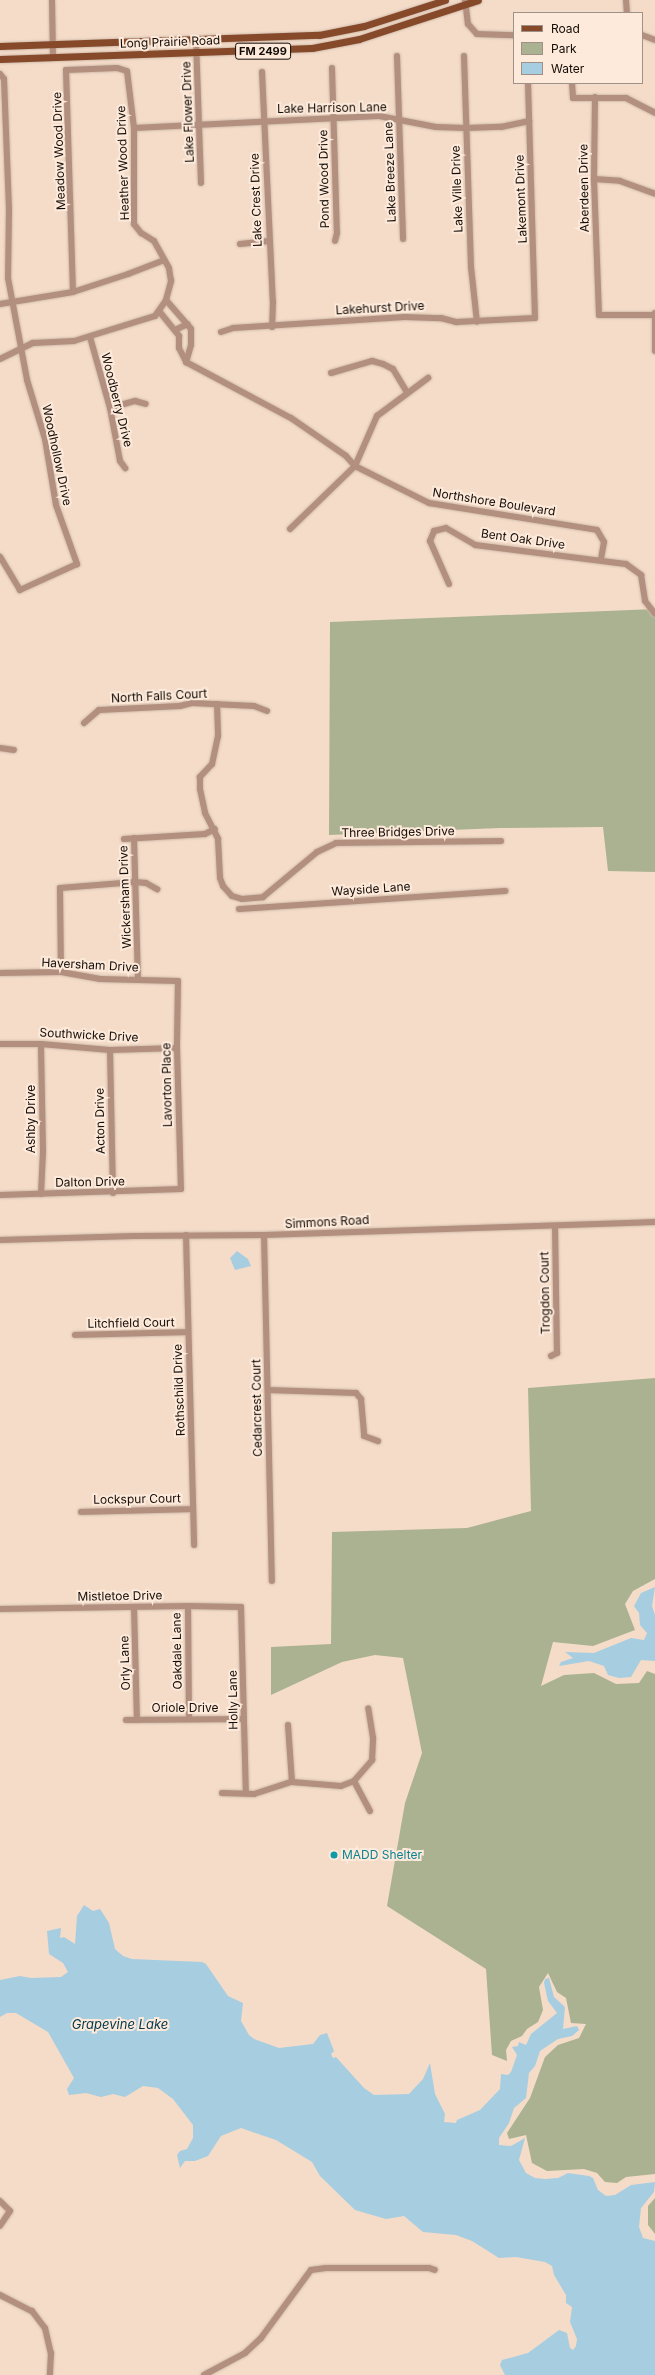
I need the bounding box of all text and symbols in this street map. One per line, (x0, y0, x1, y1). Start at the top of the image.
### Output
legend (513, 12, 643, 84)
text: Road (551, 21, 580, 36)
street label: Long Prairie Road (120, 33, 220, 51)
text: Park (551, 41, 577, 56)
road number: FM 2499 (235, 42, 291, 60)
street label: Lake Flower Drive (179, 61, 197, 163)
text: Water (551, 61, 584, 76)
street label: Meadow Wood Drive (50, 92, 68, 210)
street label: Lake Harrison Lane (277, 100, 387, 116)
street label: Heather Wood Drive (114, 105, 132, 221)
street label: Lake Breeze Lane (381, 121, 399, 223)
street label: Pond Wood Drive (316, 130, 332, 228)
street label: Aberdeen Drive (576, 144, 592, 232)
street label: Lake Ville Drive (448, 145, 466, 233)
street label: Lake Crest Drive (247, 153, 265, 247)
street label: Lakemont Drive (512, 154, 530, 244)
street label: Lakehurst Drive (335, 298, 425, 318)
street label: Woodberry Drive (98, 351, 136, 449)
street label: Woodhollow Drive (39, 403, 75, 507)
street label: Northshore Boulevard (432, 485, 556, 519)
street label: Bent Oak Drive (480, 526, 566, 552)
street label: North Falls Court (111, 686, 207, 706)
street label: Three Bridges Drive (341, 824, 455, 840)
street label: Wickersham Drive (116, 845, 134, 949)
street label: Wayside Lane (331, 879, 411, 899)
street label: Haversham Drive (41, 955, 139, 975)
street label: Southwicke Drive (39, 1025, 139, 1045)
street label: Lavorton Place (159, 1043, 175, 1127)
street label: Ashby Drive (24, 1085, 38, 1153)
street label: Acton Drive (92, 1088, 108, 1154)
street label: Dalton Drive (55, 1174, 125, 1190)
street label: Simmons Road (284, 1213, 370, 1231)
street label: Trogdon Court (537, 1252, 553, 1334)
street label: Litchfield Court (87, 1315, 175, 1331)
street label: Rothschild Drive (170, 1344, 188, 1436)
street label: Cedarcrest Court (249, 1359, 265, 1457)
street label: Lockspur Court (93, 1491, 181, 1507)
street label: Mistletoe Drive (77, 1588, 163, 1604)
street label: Oakdale Lane (169, 1612, 185, 1690)
street label: Orly Lane (117, 1635, 133, 1691)
street label: Holly Lane (225, 1670, 241, 1730)
street label: Oriole Drive (151, 1701, 219, 1715)
place label: MADD Shelter (342, 1848, 422, 1862)
marker: MADD Shelter (329, 1850, 339, 1860)
water label: Grapevine Lake (72, 2016, 168, 2032)

